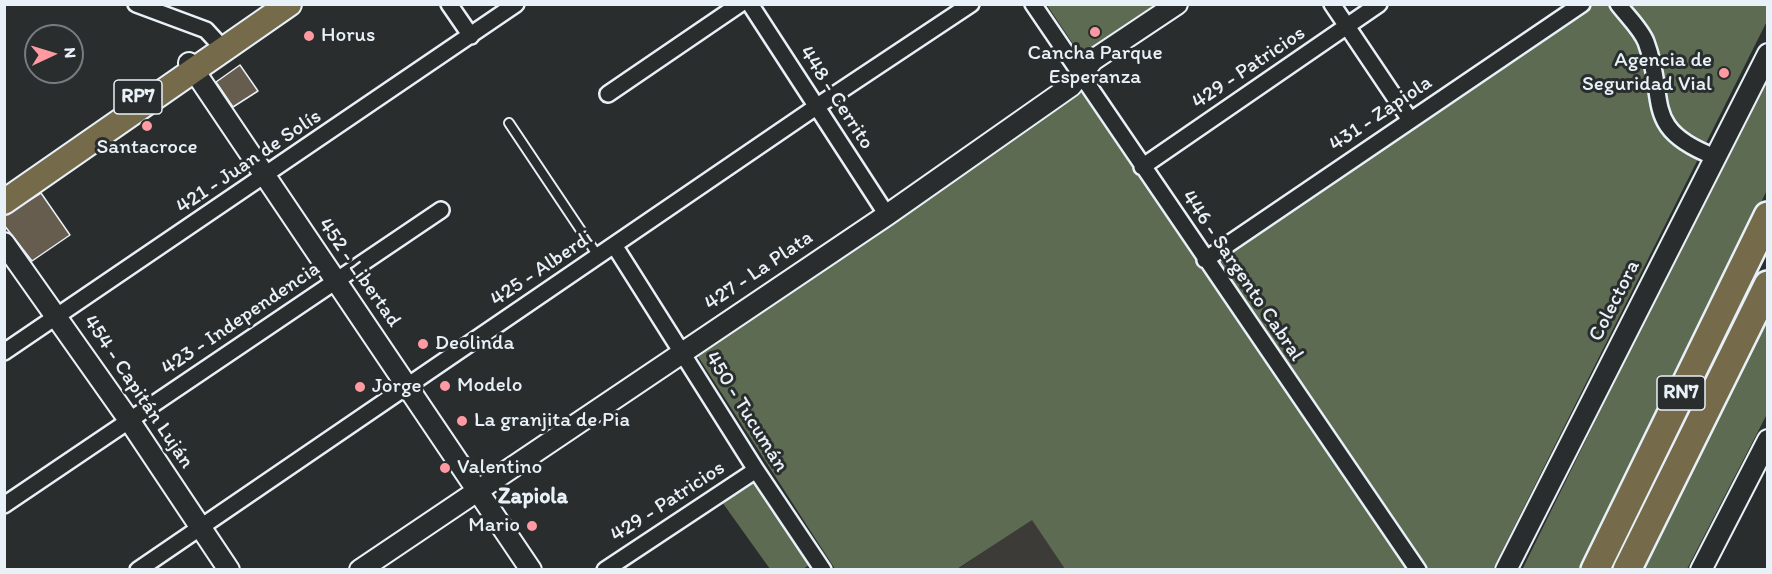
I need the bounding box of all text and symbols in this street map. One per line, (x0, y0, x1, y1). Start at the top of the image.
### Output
street label: 429 - Patricios (1188, 21, 1310, 115)
place label: Horus (321, 23, 375, 49)
north arrow (24, 24, 84, 84)
marker: Cancha Parque Esperanza (1088, 25, 1102, 39)
marker: Horus (302, 29, 316, 43)
place label: Cancha Parque Esperanza (1027, 41, 1163, 91)
street label: 448 - Cerrito (793, 42, 879, 154)
text: N (61, 47, 80, 59)
place label: Agencia de Seguridad Vial (1582, 48, 1712, 98)
marker: Agencia de Seguridad Vial (1717, 66, 1731, 80)
street label: 431 - Zapiola (1325, 70, 1437, 158)
road number: RP7 (114, 80, 162, 114)
street label: 421 - Juan de Solís (172, 104, 326, 220)
marker: Santacroce (140, 119, 154, 133)
place label: Santacroce (96, 135, 198, 161)
street label: 446 - Sargento Cabral (1175, 186, 1309, 366)
street label: 452 - Libertad (312, 213, 406, 333)
street label: 425 - Alberdi (486, 226, 598, 312)
street label: 427 - La Plata (700, 226, 818, 316)
street label: Colectora (1584, 256, 1646, 346)
street label: 423 - Independencia (157, 257, 325, 381)
street label: 454 - Capitán Luján (77, 310, 199, 474)
place label: Deolinda (435, 331, 514, 357)
marker: Deolinda (416, 337, 430, 351)
street label: 450 - Tucumán (699, 347, 793, 477)
place label: Modelo (457, 373, 522, 399)
place label: Jorge (372, 374, 422, 400)
road number: RN7 (1657, 376, 1705, 410)
marker: Modelo (438, 379, 452, 393)
marker: Jorge (353, 380, 367, 394)
place label: La granjita de Pia (474, 408, 630, 434)
marker: La granjita de Pia (455, 414, 469, 428)
place label: Valentino (457, 455, 542, 481)
street label: 429 - Patricios (606, 456, 730, 548)
marker: Valentino (438, 461, 452, 475)
district label: Zapiola (498, 484, 568, 510)
place label: Mario (468, 513, 520, 539)
marker: Mario (525, 519, 539, 533)

